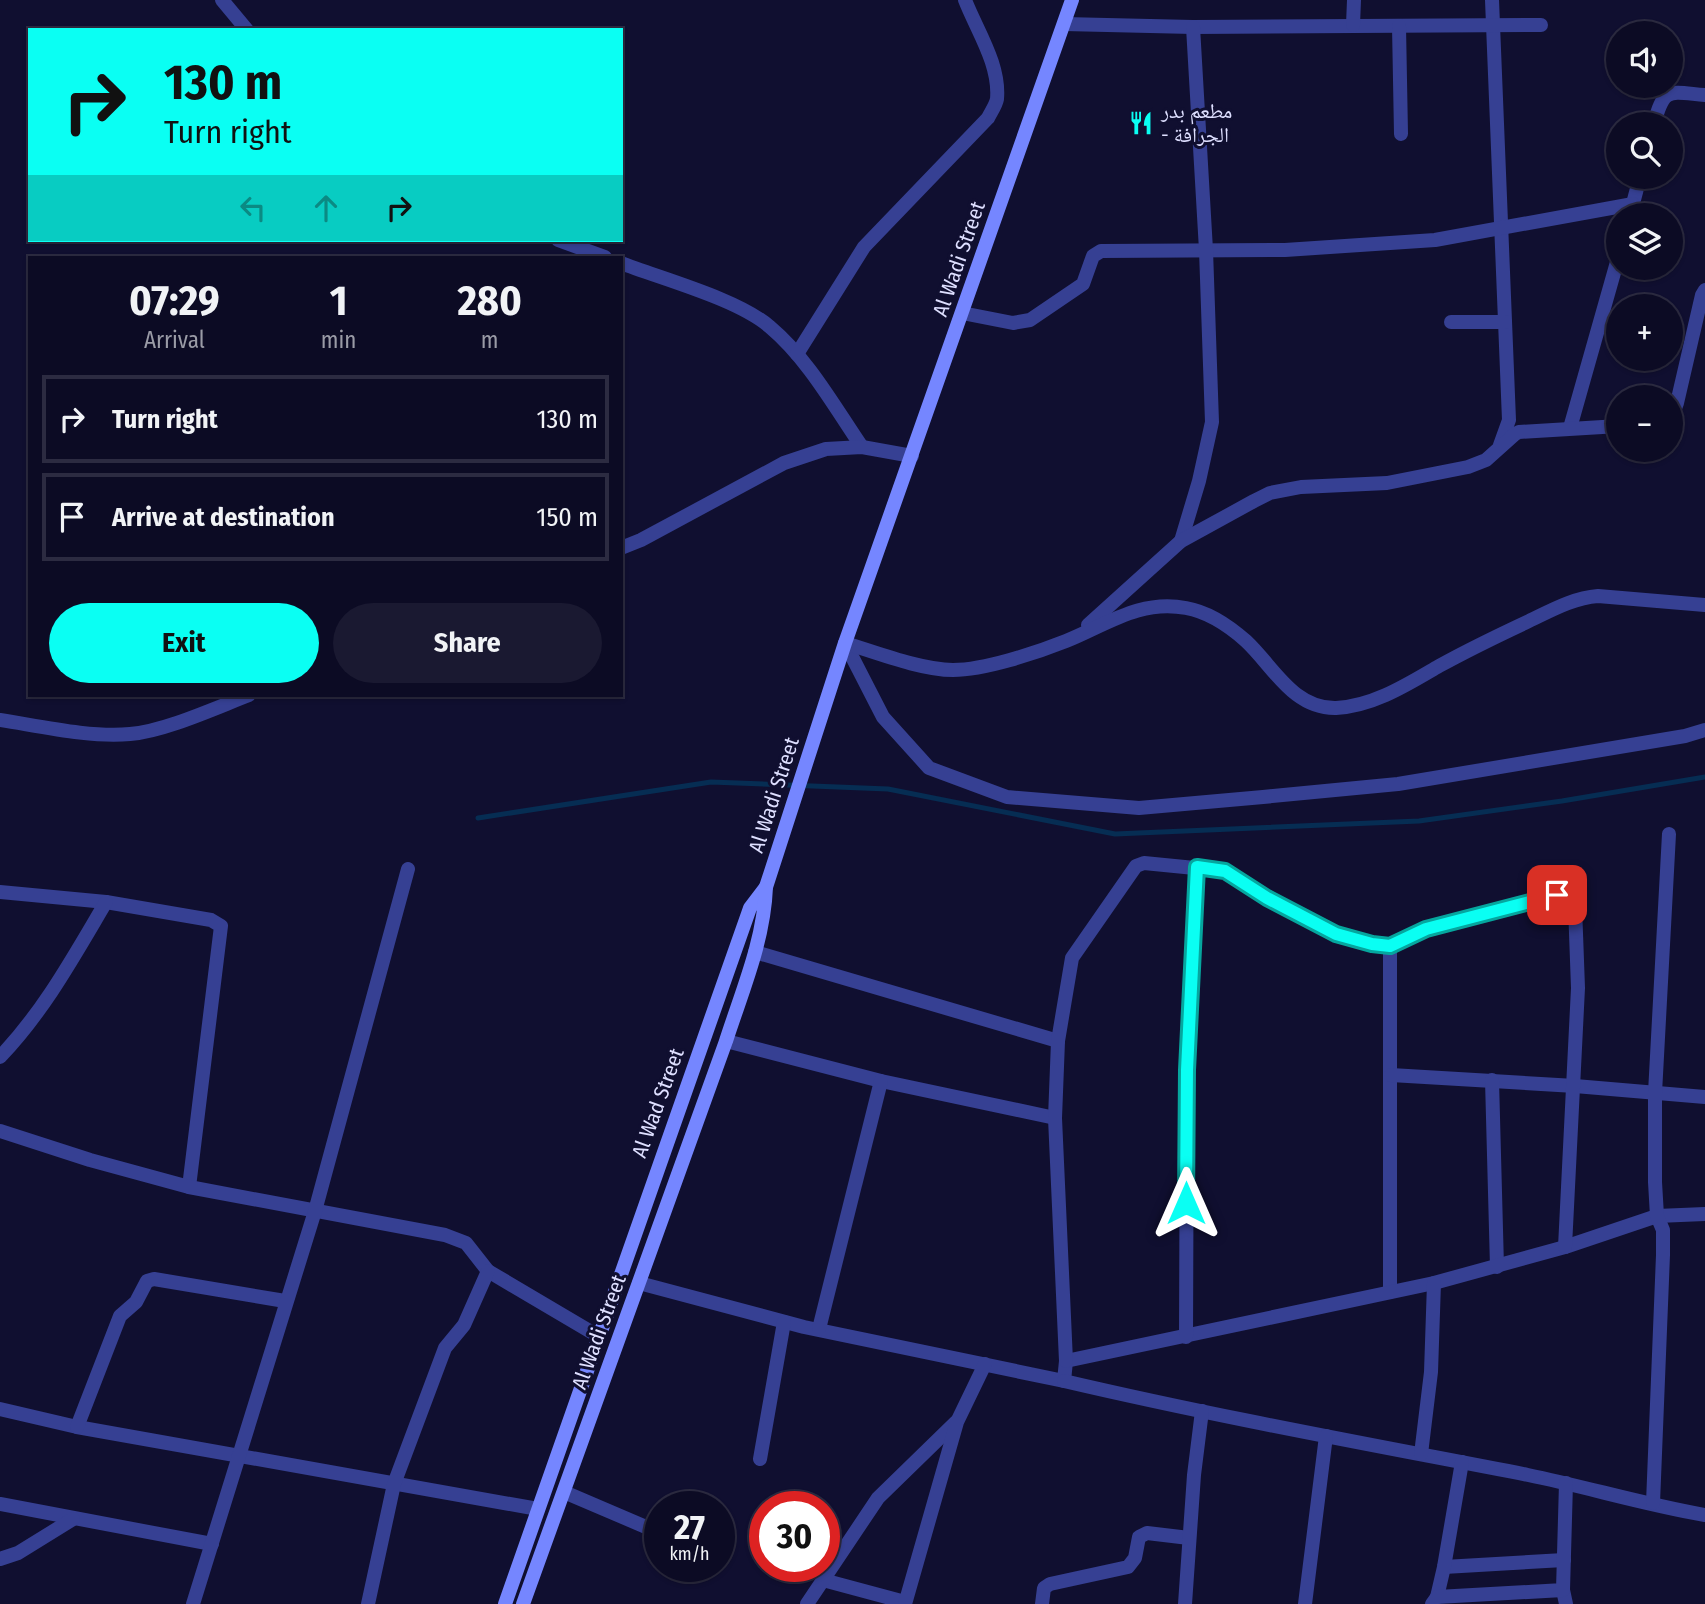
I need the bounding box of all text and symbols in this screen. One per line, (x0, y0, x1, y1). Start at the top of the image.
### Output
map controls (1606, 21, 1683, 462)
button: sound (1606, 21, 1683, 98)
text: 130 m (164, 53, 282, 112)
icon: right (49, 56, 140, 147)
place label: مطعم بدر - الجرافة (1160, 98, 1232, 148)
restaurant icon: مطعم بدر - الجرافة (1127, 109, 1155, 137)
button: search (1606, 112, 1683, 189)
text: Turn right (164, 113, 291, 151)
icon: left (234, 189, 272, 227)
icon: ahead (307, 189, 345, 227)
icon: right (380, 189, 418, 227)
street label: Al Wadi Street (927, 198, 991, 320)
button: layers (1606, 203, 1683, 280)
text: 07:29 (129, 276, 220, 326)
text: 1 (330, 276, 347, 326)
text: 280 (457, 276, 522, 326)
button: + (1606, 294, 1683, 371)
text: Arrival (144, 326, 205, 354)
text: min (321, 326, 356, 354)
text: m (481, 326, 499, 354)
button: − (1606, 385, 1683, 462)
icon: right (53, 400, 91, 438)
text: Turn right (112, 404, 218, 435)
text: 130 m (536, 404, 598, 435)
icon: arrive (53, 498, 91, 536)
text: Arrive at destination (112, 502, 335, 533)
text: 150 m (536, 502, 598, 533)
button: Exit (49, 603, 319, 683)
button: Share (333, 603, 602, 683)
street label: Al Wadi Street (743, 734, 805, 856)
pin (1527, 865, 1587, 925)
icon: arrive (1538, 876, 1576, 914)
street label: Al Wad Street (626, 1045, 690, 1161)
position arrow (1149, 1166, 1223, 1240)
street label: Al Wadi Street (566, 1271, 632, 1393)
speed limit sign: 30 (749, 1491, 840, 1582)
text: 27 (674, 1506, 705, 1548)
text: km/h (669, 1543, 710, 1565)

